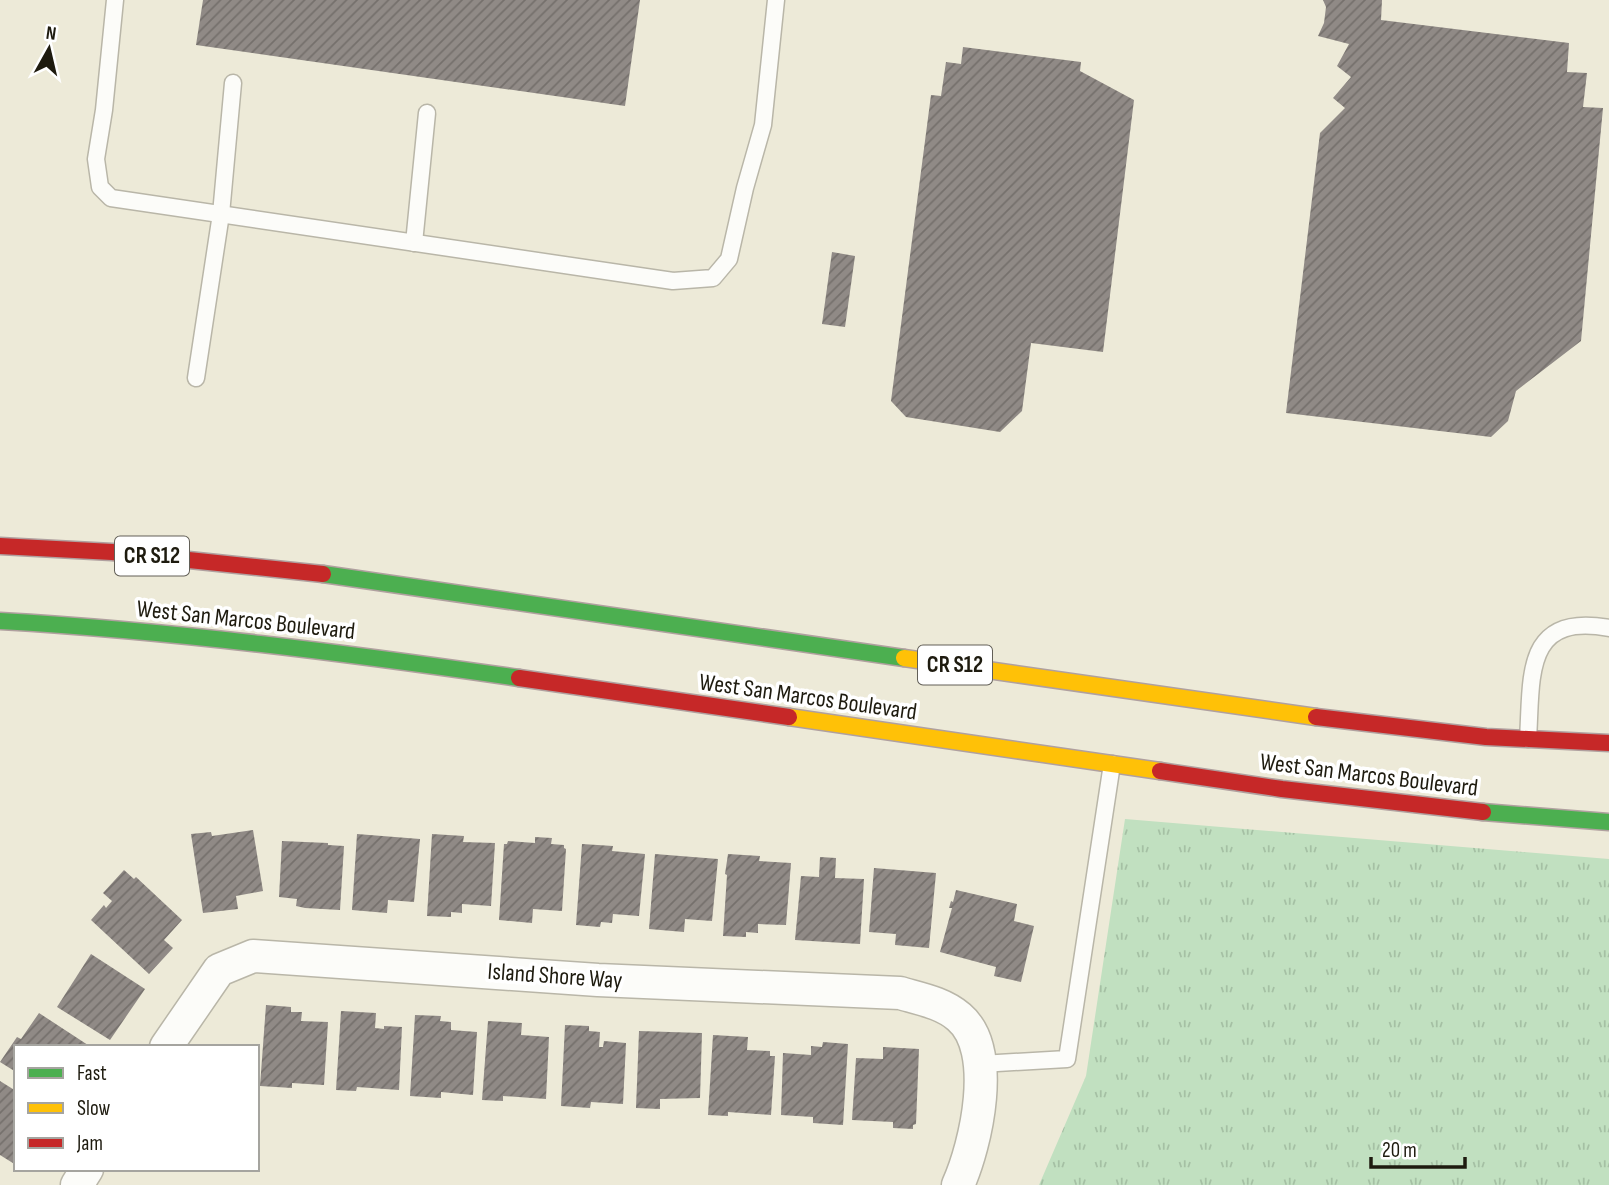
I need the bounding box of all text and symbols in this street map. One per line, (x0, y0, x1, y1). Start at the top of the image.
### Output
north arrow (14, 14, 84, 84)
text: N (45, 22, 58, 46)
road number: CR S12 (115, 536, 189, 576)
street label: West San Marcos Boulevard (135, 594, 357, 646)
road number: CR S12 (918, 646, 992, 684)
street label: West San Marcos Boulevard (697, 667, 919, 727)
street label: West San Marcos Boulevard (1258, 747, 1480, 803)
street label: Island Shore Way (487, 957, 623, 995)
legend (14, 1045, 259, 1171)
text: Fast (77, 1061, 107, 1086)
text: Slow (77, 1096, 111, 1121)
scale bar (1371, 1126, 1466, 1170)
text: Jam (76, 1131, 103, 1156)
text: 20 m (1382, 1138, 1417, 1163)

